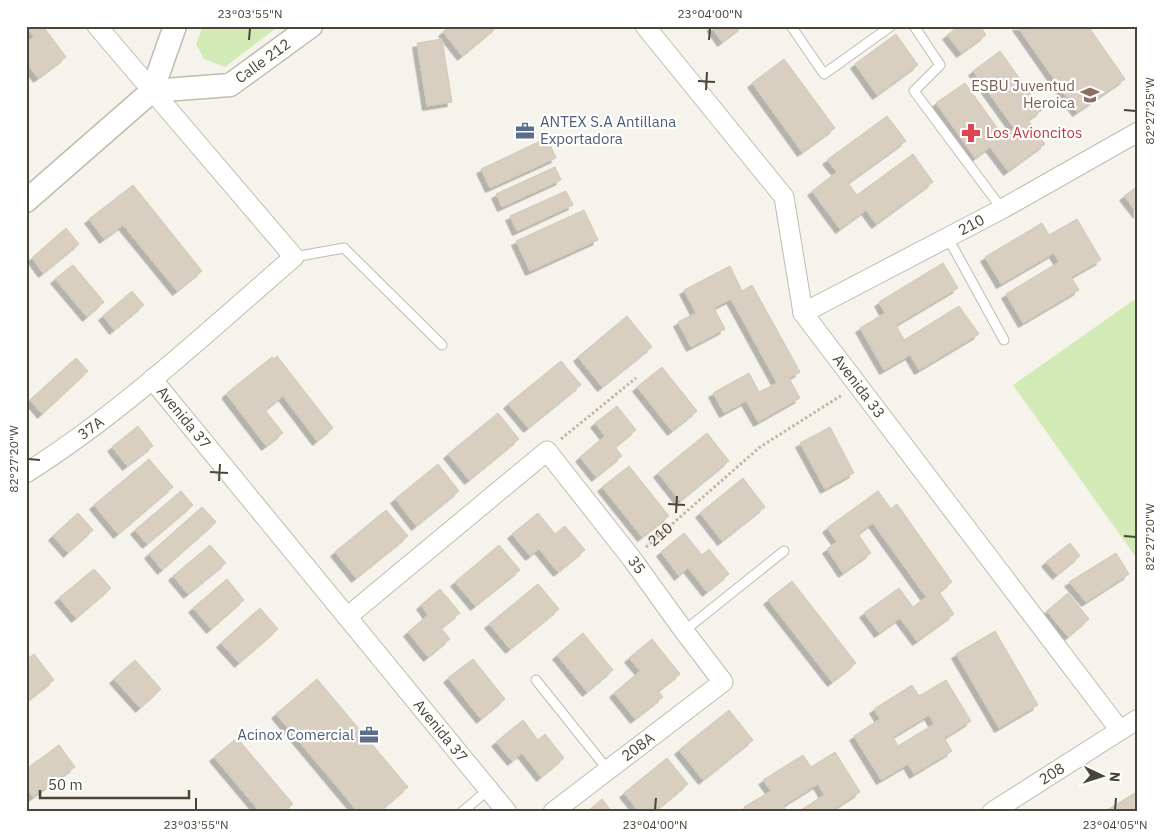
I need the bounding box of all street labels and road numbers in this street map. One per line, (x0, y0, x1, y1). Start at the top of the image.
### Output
street label: Calle 212 (231, 34, 294, 87)
street label: 210 (955, 210, 988, 239)
street label: Avenida 33 (829, 350, 889, 422)
street label: Avenida 37 (153, 382, 215, 453)
street label: 37A (74, 412, 108, 444)
street label: 210 (644, 518, 676, 550)
street label: 35 (624, 552, 650, 578)
street label: Avenida 37 (410, 695, 472, 766)
street label: 208A (617, 728, 658, 765)
street label: 208 (1035, 758, 1068, 789)

